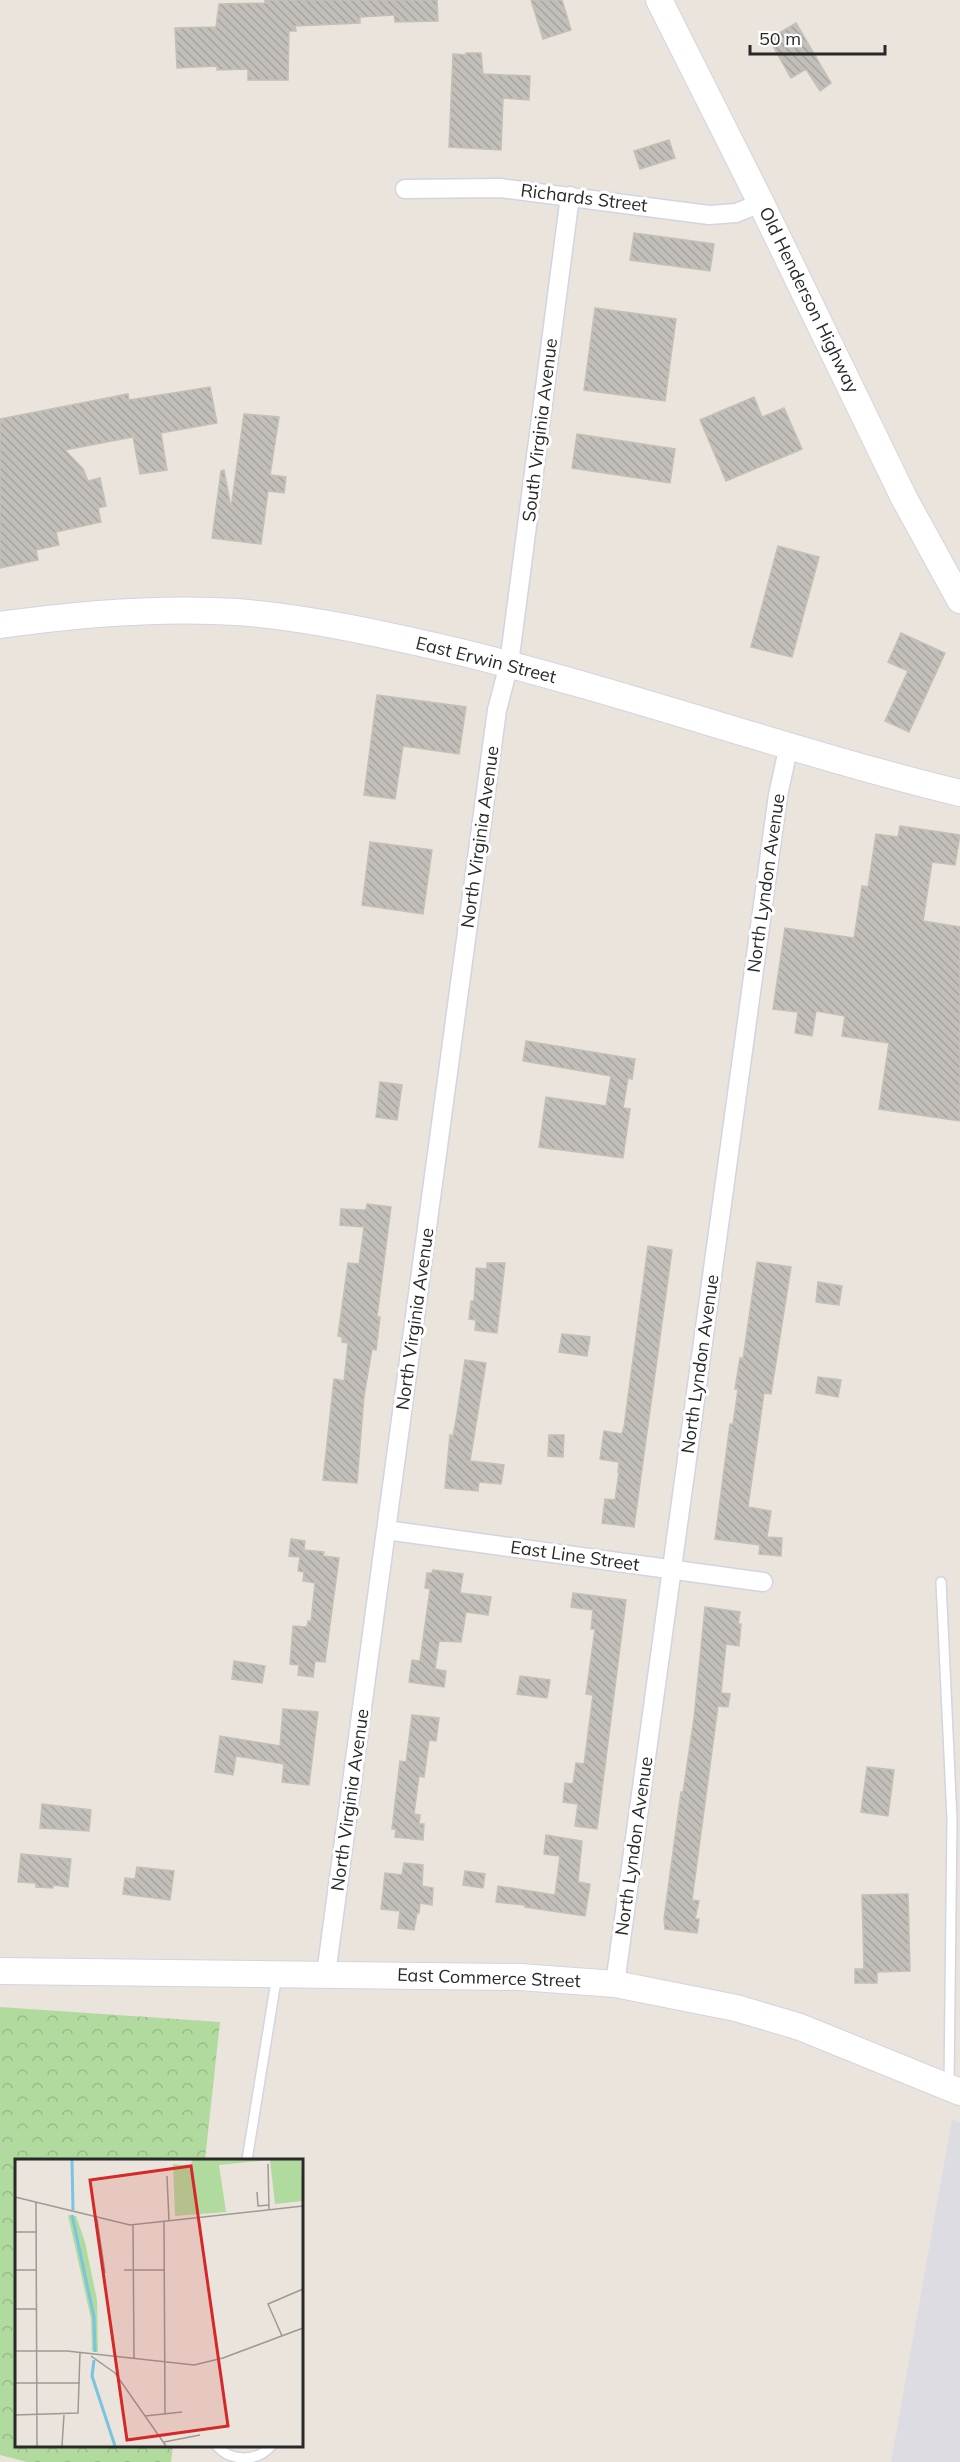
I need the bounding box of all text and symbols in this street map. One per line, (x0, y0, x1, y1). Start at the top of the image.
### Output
scale bar (750, 18, 885, 56)
text: 50 m (759, 27, 801, 50)
street label: Richards Street (519, 178, 649, 217)
street label: Old Henderson Highway (754, 203, 865, 397)
street label: South Virginia Avenue (517, 337, 562, 523)
street label: East Erwin Street (414, 631, 559, 688)
street label: North Virginia Avenue (455, 744, 504, 929)
street label: North Lyndon Avenue (742, 792, 789, 974)
street label: North Virginia Avenue (390, 1226, 439, 1411)
street label: North Lyndon Avenue (676, 1273, 723, 1455)
street label: East Line Street (509, 1535, 641, 1576)
street label: North Virginia Avenue (325, 1707, 374, 1892)
street label: North Lyndon Avenue (610, 1755, 657, 1937)
street label: East Commerce Street (397, 1963, 581, 1992)
inset map (15, 2159, 303, 2447)

